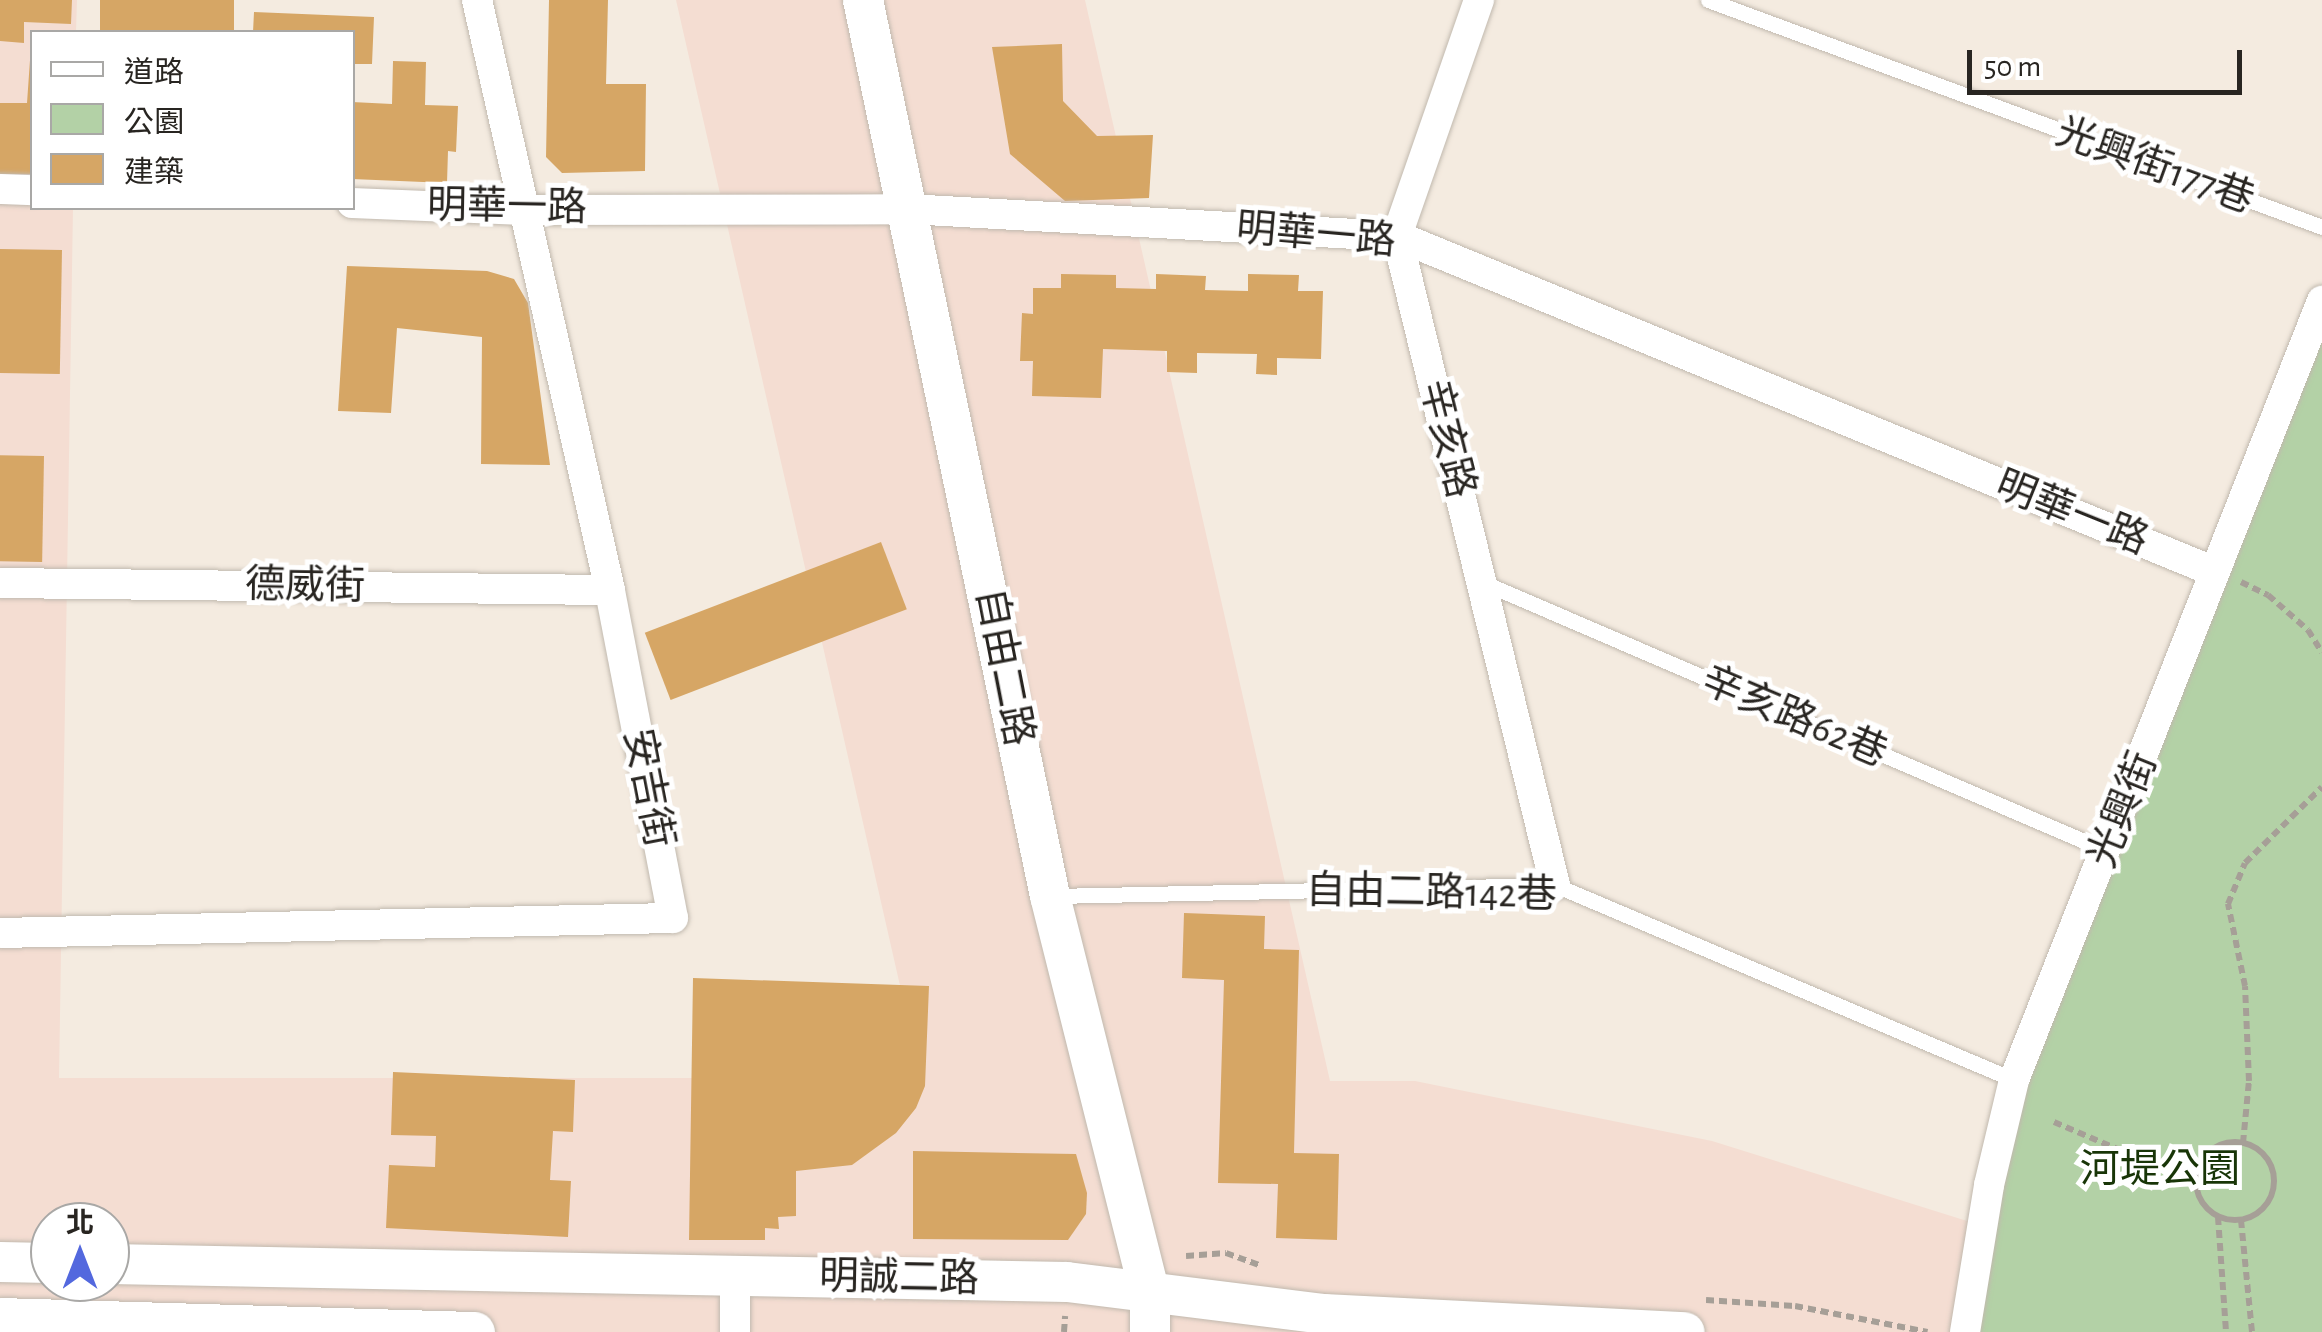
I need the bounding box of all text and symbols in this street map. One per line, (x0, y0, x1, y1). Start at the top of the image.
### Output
legend (30, 30, 355, 210)
scale bar (1972, 30, 2247, 92)
text: 50 m (1984, 52, 2041, 82)
text: 道路 (124, 58, 184, 88)
text: 公園 (124, 108, 184, 138)
street label: 光興街177巷 (2049, 108, 2261, 224)
text: 建築 (124, 158, 184, 188)
street label: 明華一路 (427, 182, 587, 232)
street label: 明華一路 (1234, 204, 1398, 266)
street label: 辛亥路 (1409, 375, 1485, 503)
street label: 明華一路 (1989, 461, 2155, 565)
street label: 德威街 (245, 561, 365, 611)
street label: 自由二路 (965, 584, 1043, 750)
street label: 辛亥路62巷 (1694, 656, 1894, 778)
street label: 安吉街 (613, 725, 683, 851)
street label: 光興街 (2078, 745, 2168, 875)
street label: 自由二路142巷 (1305, 867, 1557, 919)
park label: 河堤公園 (2080, 1146, 2240, 1194)
north arrow (30, 1202, 130, 1302)
text: 北 (66, 1210, 94, 1238)
street label: 明誠二路 (819, 1253, 979, 1303)

